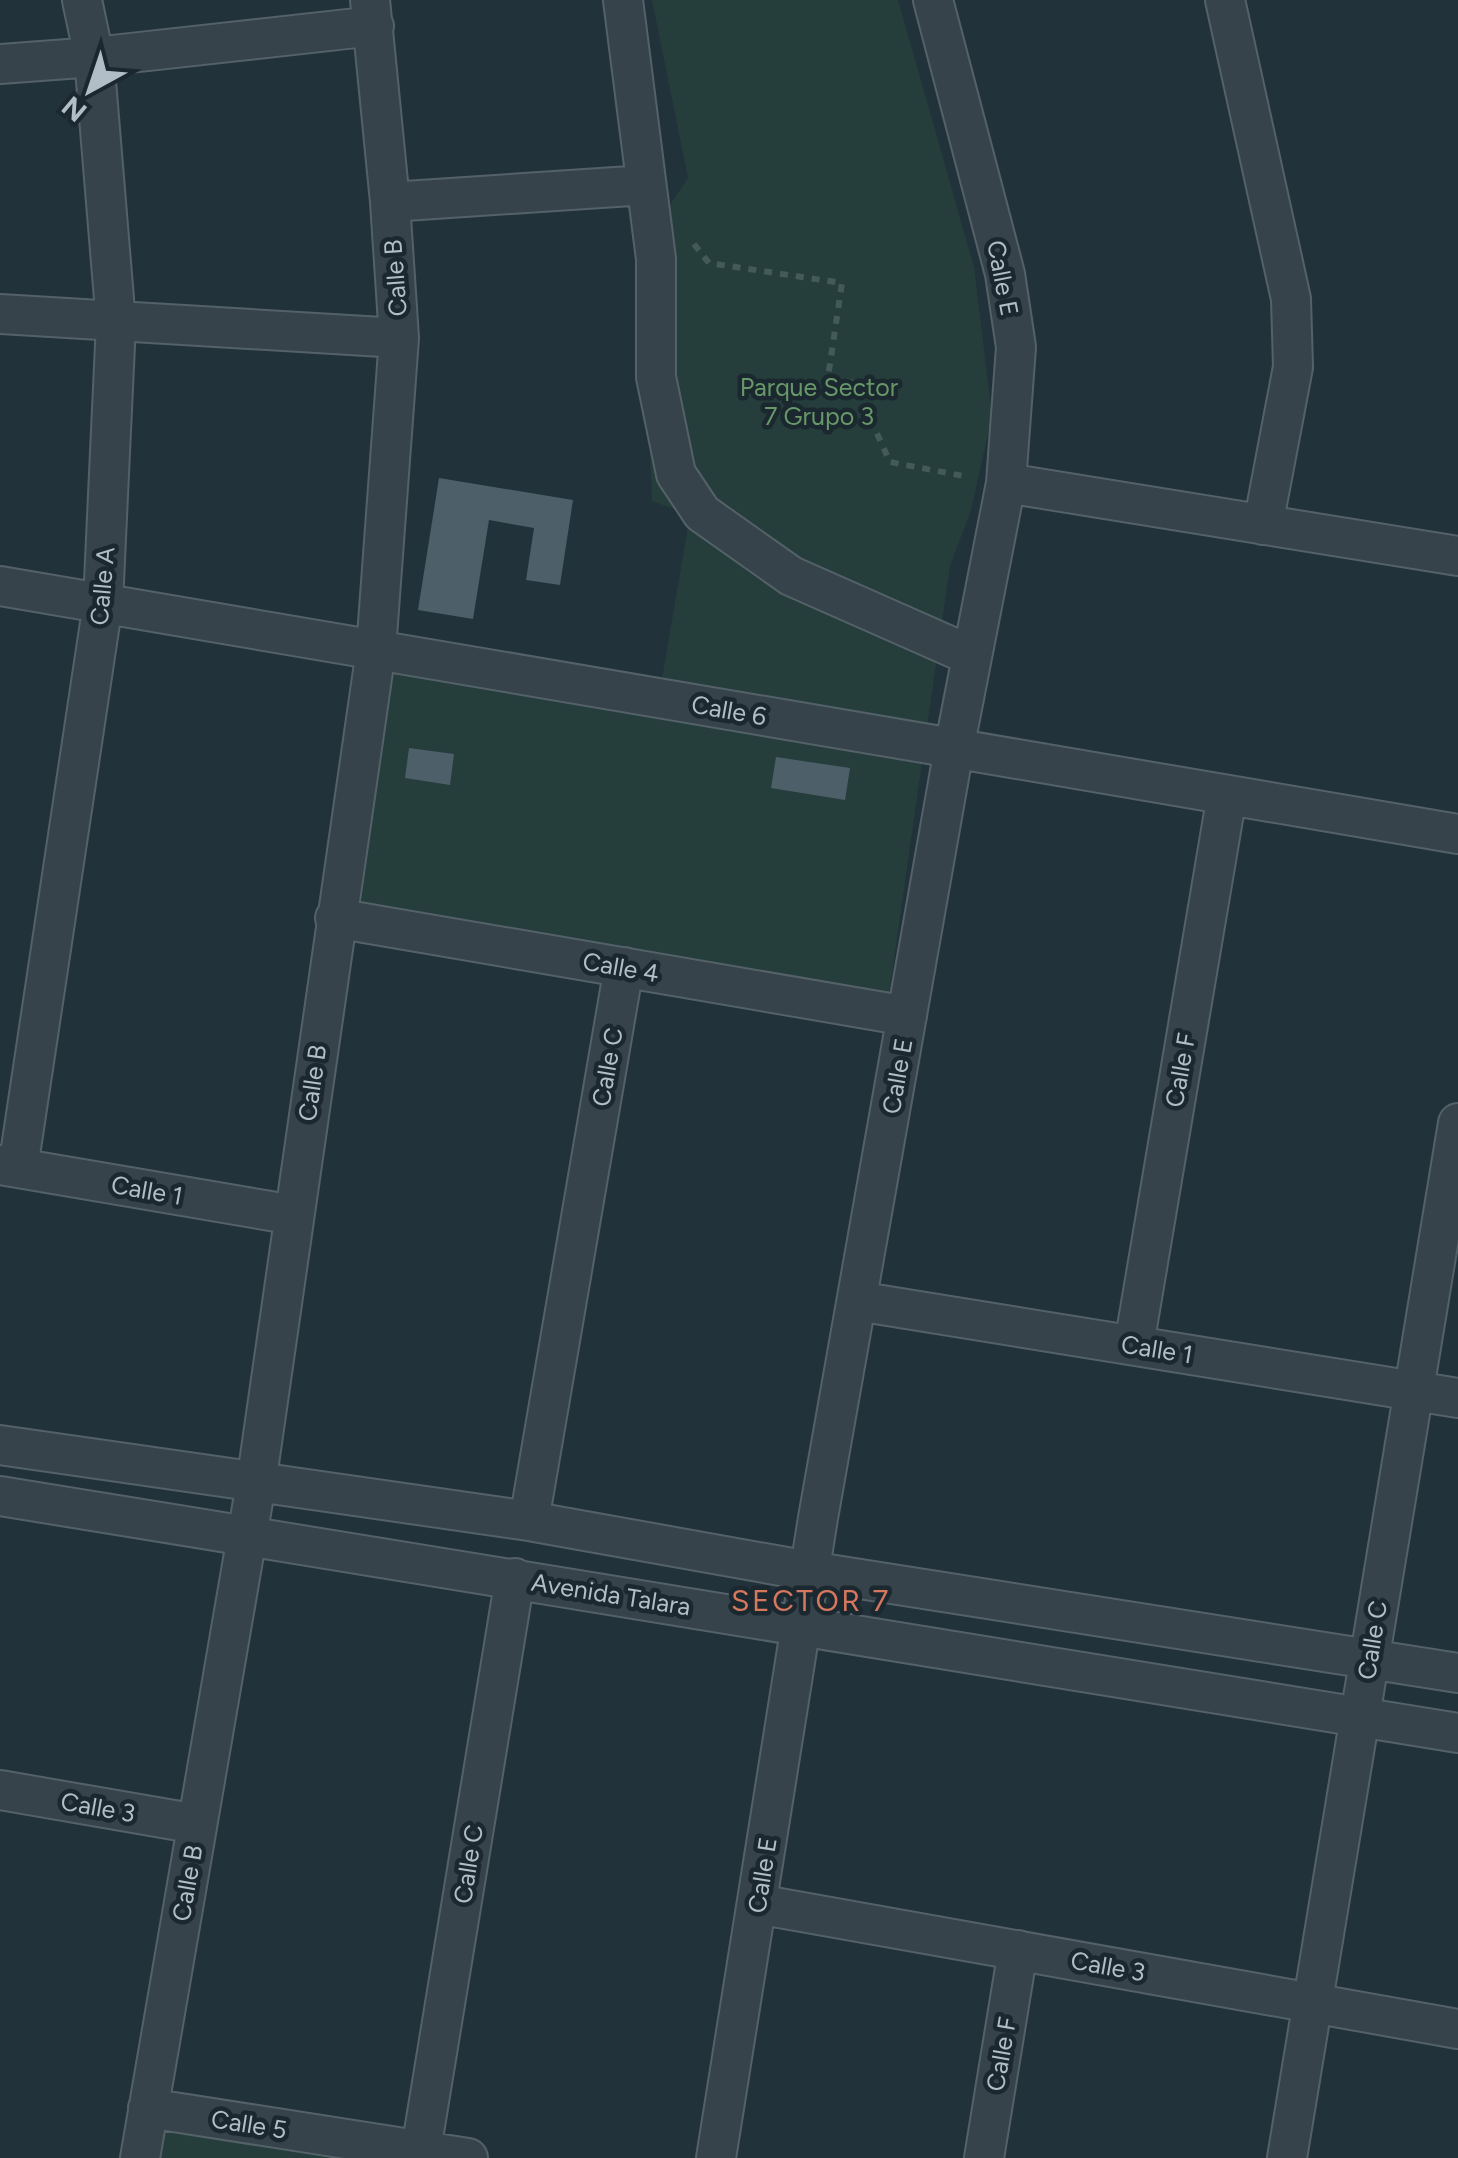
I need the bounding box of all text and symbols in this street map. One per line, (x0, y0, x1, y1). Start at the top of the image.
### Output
north arrow (40, 40, 140, 140)
text: N (55, 89, 93, 129)
street label: Calle E (981, 238, 1025, 318)
street label: Calle B (377, 239, 413, 317)
park label: Parque Sector 7 Grupo 3 (740, 372, 899, 431)
street label: Calle A (84, 546, 120, 626)
street label: Calle 6 (689, 689, 769, 731)
street label: Calle 4 (580, 946, 662, 988)
street label: Calle C (585, 1025, 629, 1109)
street label: Calle F (1159, 1030, 1201, 1110)
street label: Calle E (876, 1036, 918, 1116)
street label: Calle B (292, 1043, 332, 1123)
street label: Calle 1 (109, 1169, 185, 1211)
street label: Calle 1 (1119, 1329, 1195, 1369)
street label: Avenida Talara (529, 1567, 693, 1621)
district label: SECTOR 7 (731, 1582, 891, 1619)
street label: Calle C (1351, 1598, 1393, 1682)
street label: Calle 3 (58, 1786, 138, 1828)
street label: Calle C (447, 1822, 489, 1906)
street label: Calle E (741, 1835, 783, 1915)
street label: Calle B (166, 1843, 208, 1923)
street label: Calle 3 (1068, 1945, 1148, 1987)
street label: Calle F (980, 2014, 1022, 2094)
street label: Calle 5 (209, 2103, 289, 2145)

